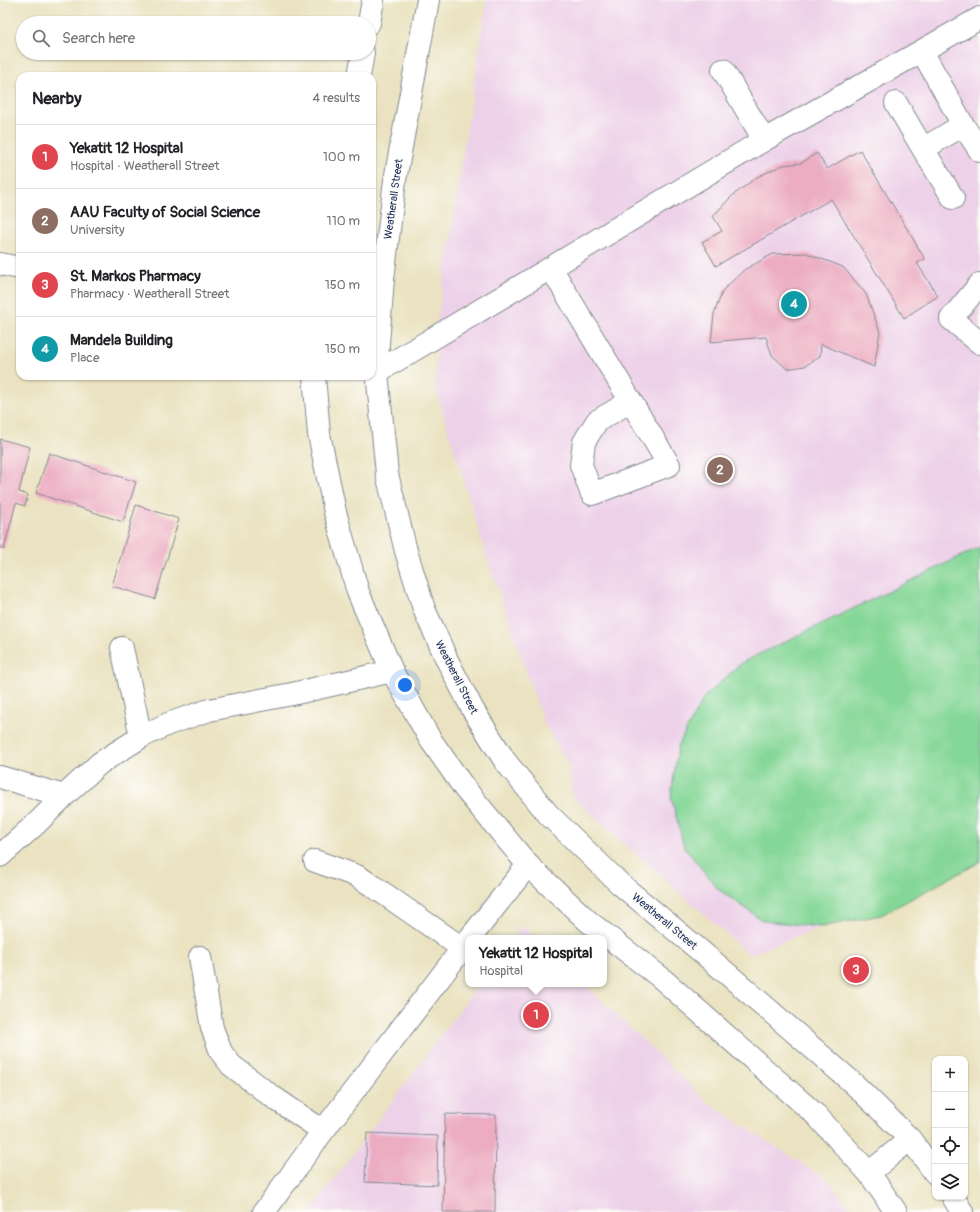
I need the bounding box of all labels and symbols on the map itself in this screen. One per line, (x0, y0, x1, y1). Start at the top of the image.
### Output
street label: Weatherall Street (381, 157, 406, 240)
pin: 4 (781, 289, 807, 319)
pin: 2 (707, 455, 733, 485)
street label: Weatherall Street (432, 638, 481, 717)
your location (395, 675, 415, 695)
street label: Weatherall Street (629, 890, 700, 953)
pin: 3 (843, 955, 869, 985)
pin: 1 (523, 1000, 549, 1030)

